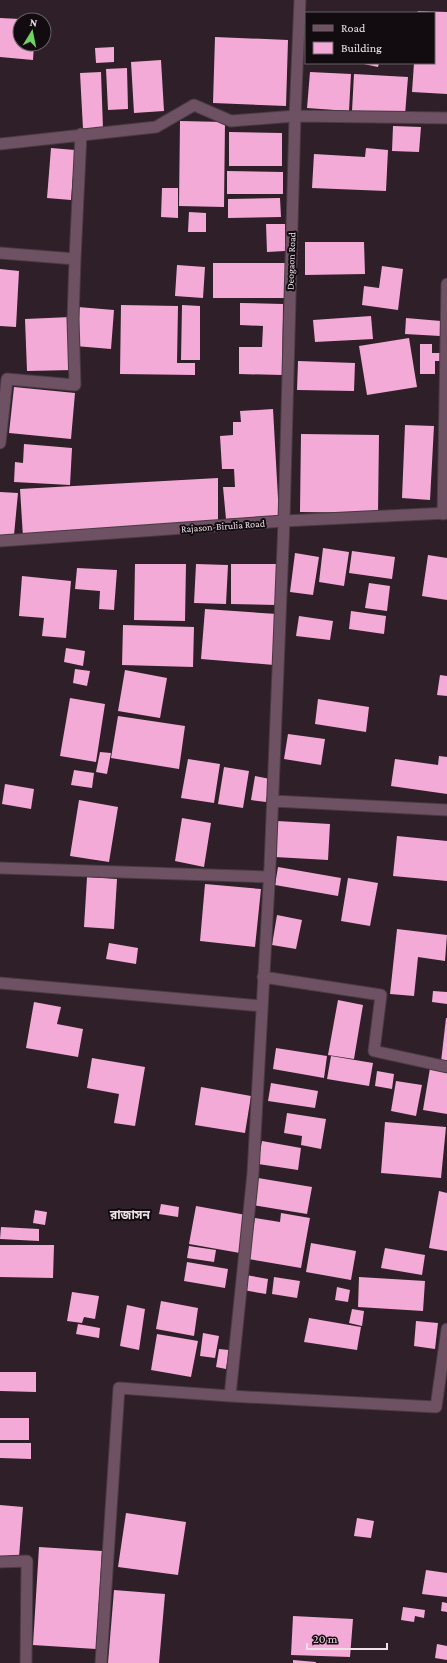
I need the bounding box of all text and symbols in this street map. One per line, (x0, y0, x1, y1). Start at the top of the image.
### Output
north arrow (12, 12, 52, 52)
legend (305, 12, 435, 64)
text: N (29, 16, 39, 29)
text: Road (341, 21, 366, 35)
text: Building (341, 41, 382, 55)
street label: Deogaon Road (284, 231, 298, 290)
street label: Rajason-Birulia Road (181, 518, 266, 535)
district label: রাজাসন (109, 1208, 151, 1222)
scale bar (307, 1625, 387, 1651)
text: 20 m (313, 1632, 338, 1646)

